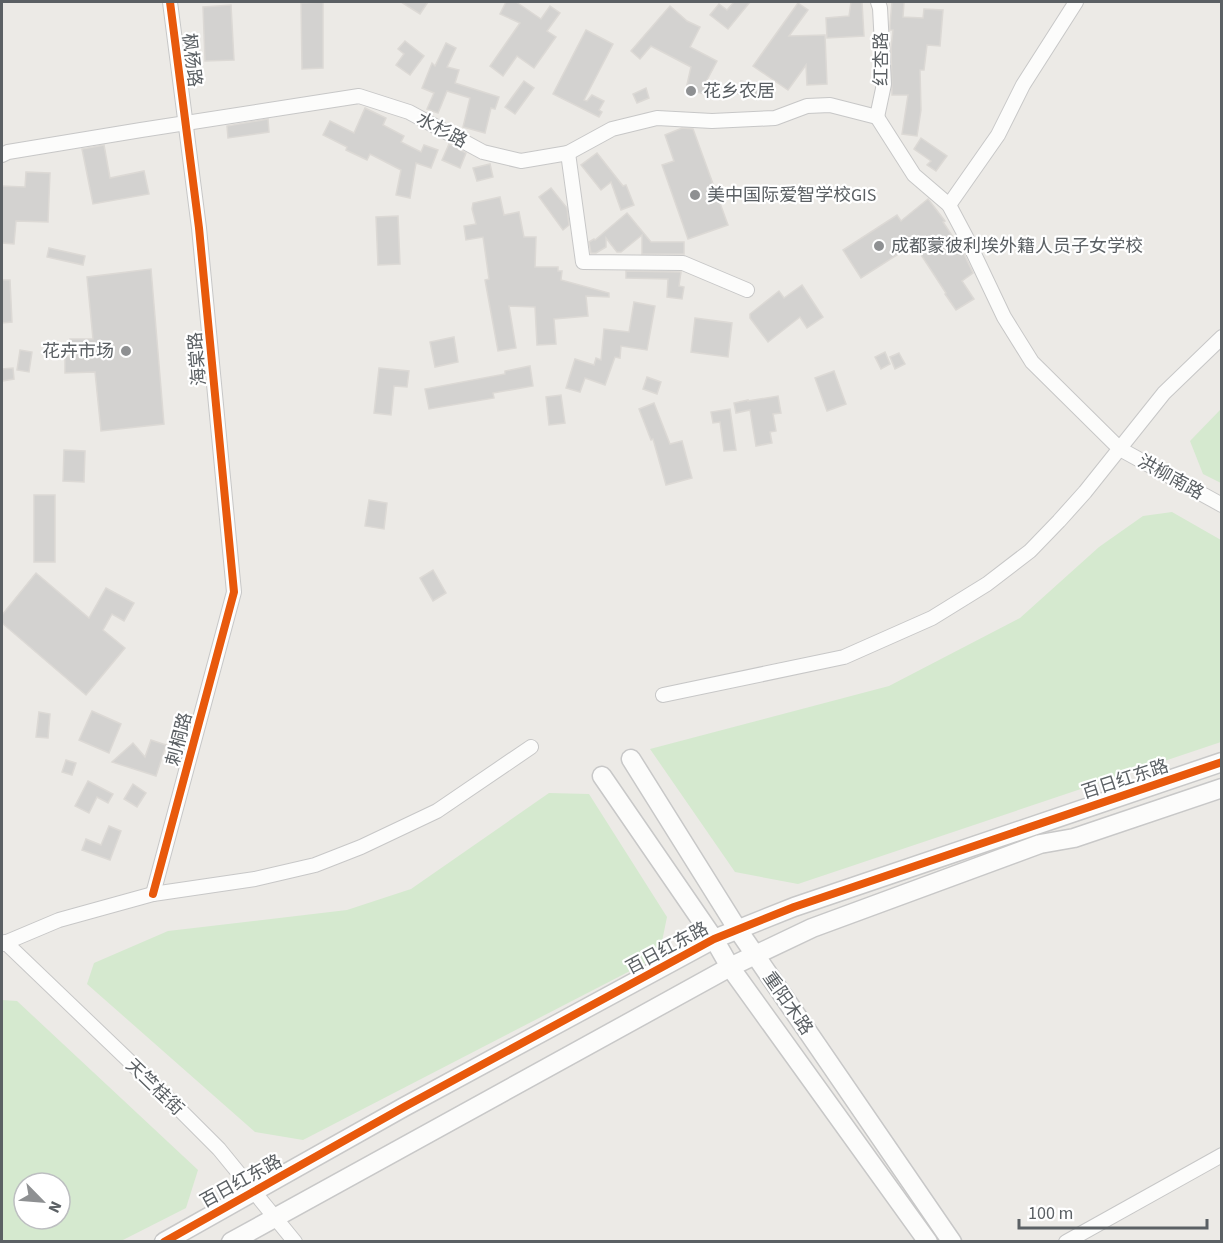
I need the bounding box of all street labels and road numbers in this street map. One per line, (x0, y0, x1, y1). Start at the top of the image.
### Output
street label: 枫杨路 (176, 32, 207, 88)
street label: 红杏路 (869, 32, 894, 86)
street label: 水杉路 (412, 107, 471, 154)
street label: 海棠路 (183, 331, 212, 387)
street label: 洪柳南路 (1133, 449, 1208, 506)
street label: 刺桐路 (160, 710, 199, 768)
street label: 百日红东路 (1078, 754, 1172, 805)
street label: 百日红东路 (622, 916, 713, 981)
street label: 重阳木路 (757, 967, 818, 1040)
street label: 天竺桂街 (120, 1053, 189, 1121)
street label: 百日红东路 (196, 1149, 287, 1214)

